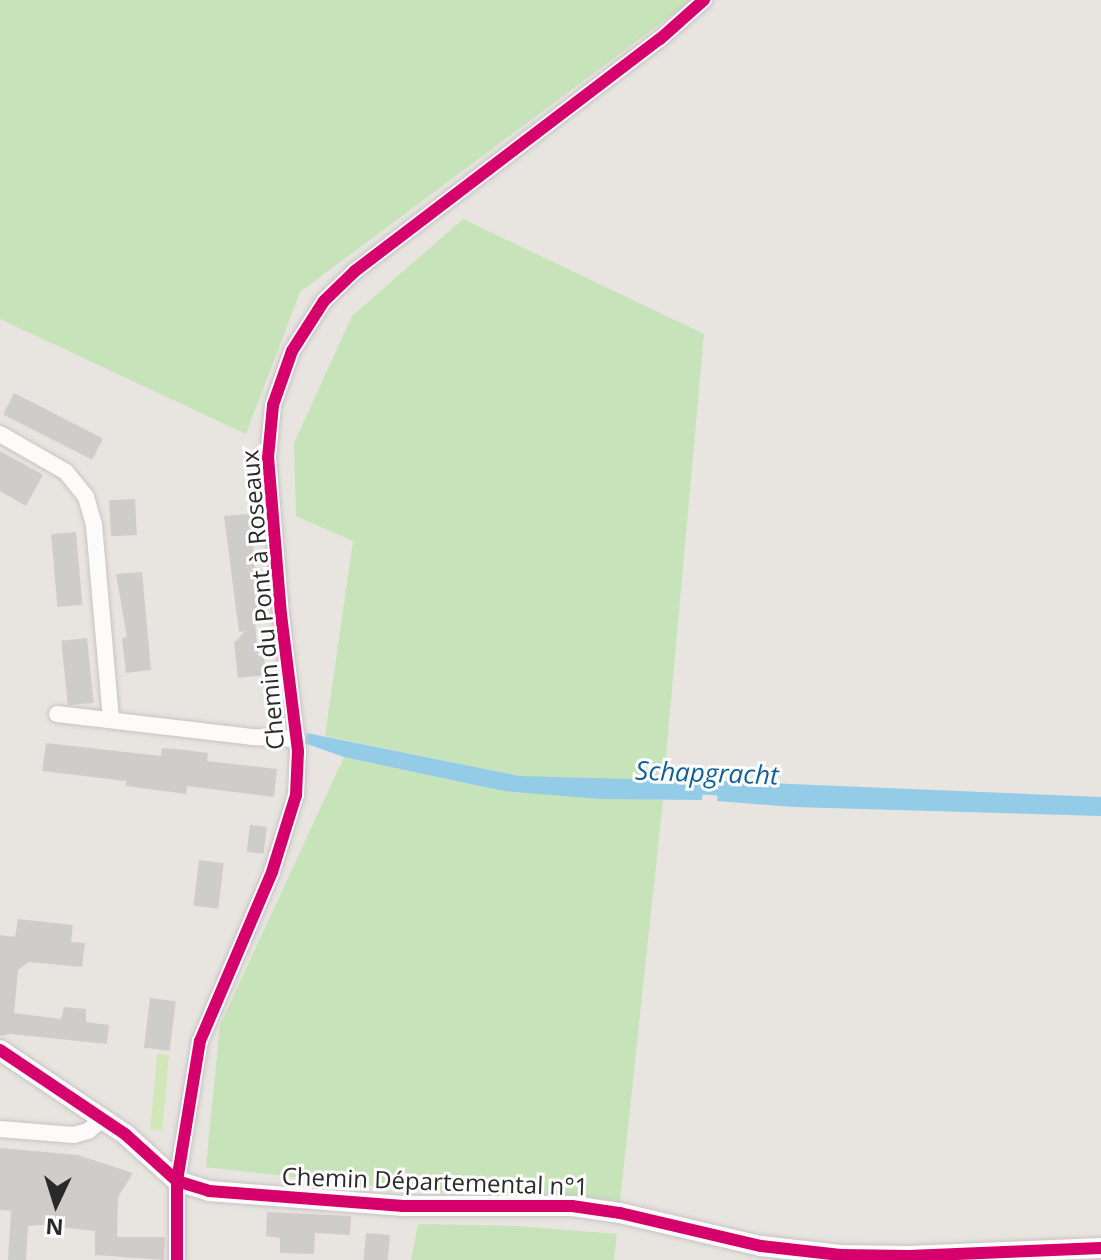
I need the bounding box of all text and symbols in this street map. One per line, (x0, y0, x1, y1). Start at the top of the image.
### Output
street label: Chemin du Pont à Roseaux (235, 449, 289, 751)
water label: Schapgracht (635, 755, 779, 791)
street label: Chemin Départemental n°1 (281, 1161, 589, 1201)
north arrow (16, 1164, 96, 1244)
text: N (44, 1212, 64, 1244)

